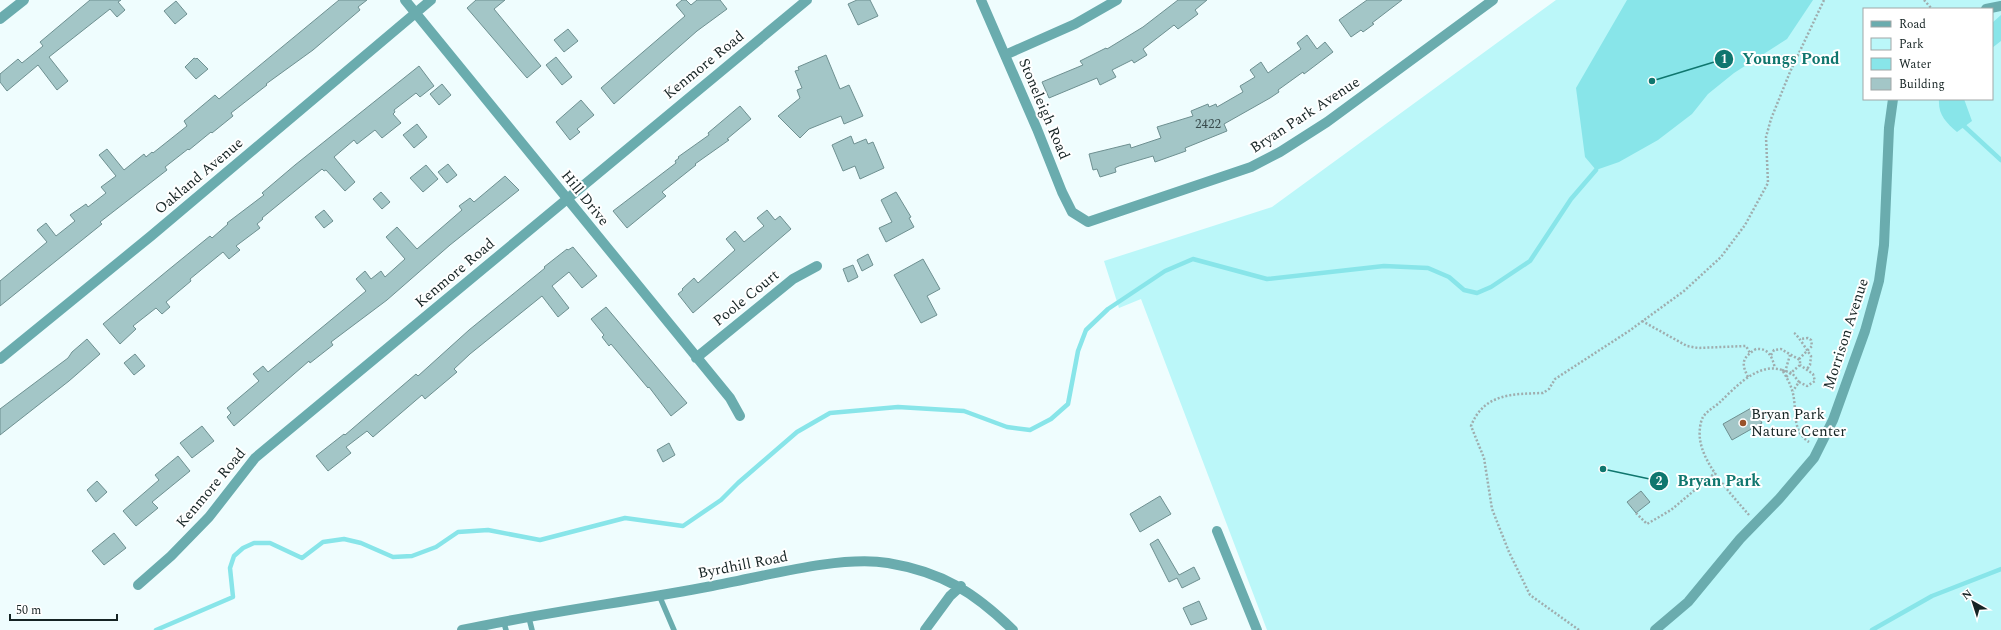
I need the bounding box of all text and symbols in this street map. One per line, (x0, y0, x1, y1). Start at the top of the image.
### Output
legend (1863, 8, 1993, 100)
text: Road (1899, 15, 1926, 34)
street label: Kenmore Road (659, 25, 749, 105)
text: Park (1899, 35, 1924, 54)
callout: Youngs Pond (1714, 45, 1847, 73)
text: Youngs Pond (1742, 47, 1840, 71)
text: 1 (1721, 50, 1727, 69)
street label: Stoneleigh Road (1012, 55, 1076, 163)
text: Water (1899, 55, 1931, 74)
street label: Bryan Park Avenue (1245, 71, 1365, 159)
text: Building (1899, 75, 1945, 94)
house number: 2422 (1195, 114, 1221, 134)
street label: Oakland Avenue (150, 132, 248, 220)
street label: Hill Drive (555, 165, 615, 231)
street label: Kenmore Road (410, 233, 500, 313)
street label: Poole Court (708, 264, 784, 332)
street label: Morrison Avenue (1817, 275, 1875, 393)
place label: Bryan Park Nature Center (1751, 403, 1846, 443)
marker: Bryan Park Nature Center (1738, 418, 1748, 428)
street label: Kenmore Road (171, 443, 251, 533)
callout: Bryan Park (1649, 467, 1769, 495)
text: Bryan Park (1677, 469, 1761, 493)
text: 2 (1656, 472, 1663, 491)
street label: Byrdhill Road (696, 545, 790, 585)
north arrow (1953, 582, 1993, 622)
text: N (1958, 585, 1976, 604)
scale bar (10, 596, 117, 622)
text: 50 m (16, 601, 41, 620)

